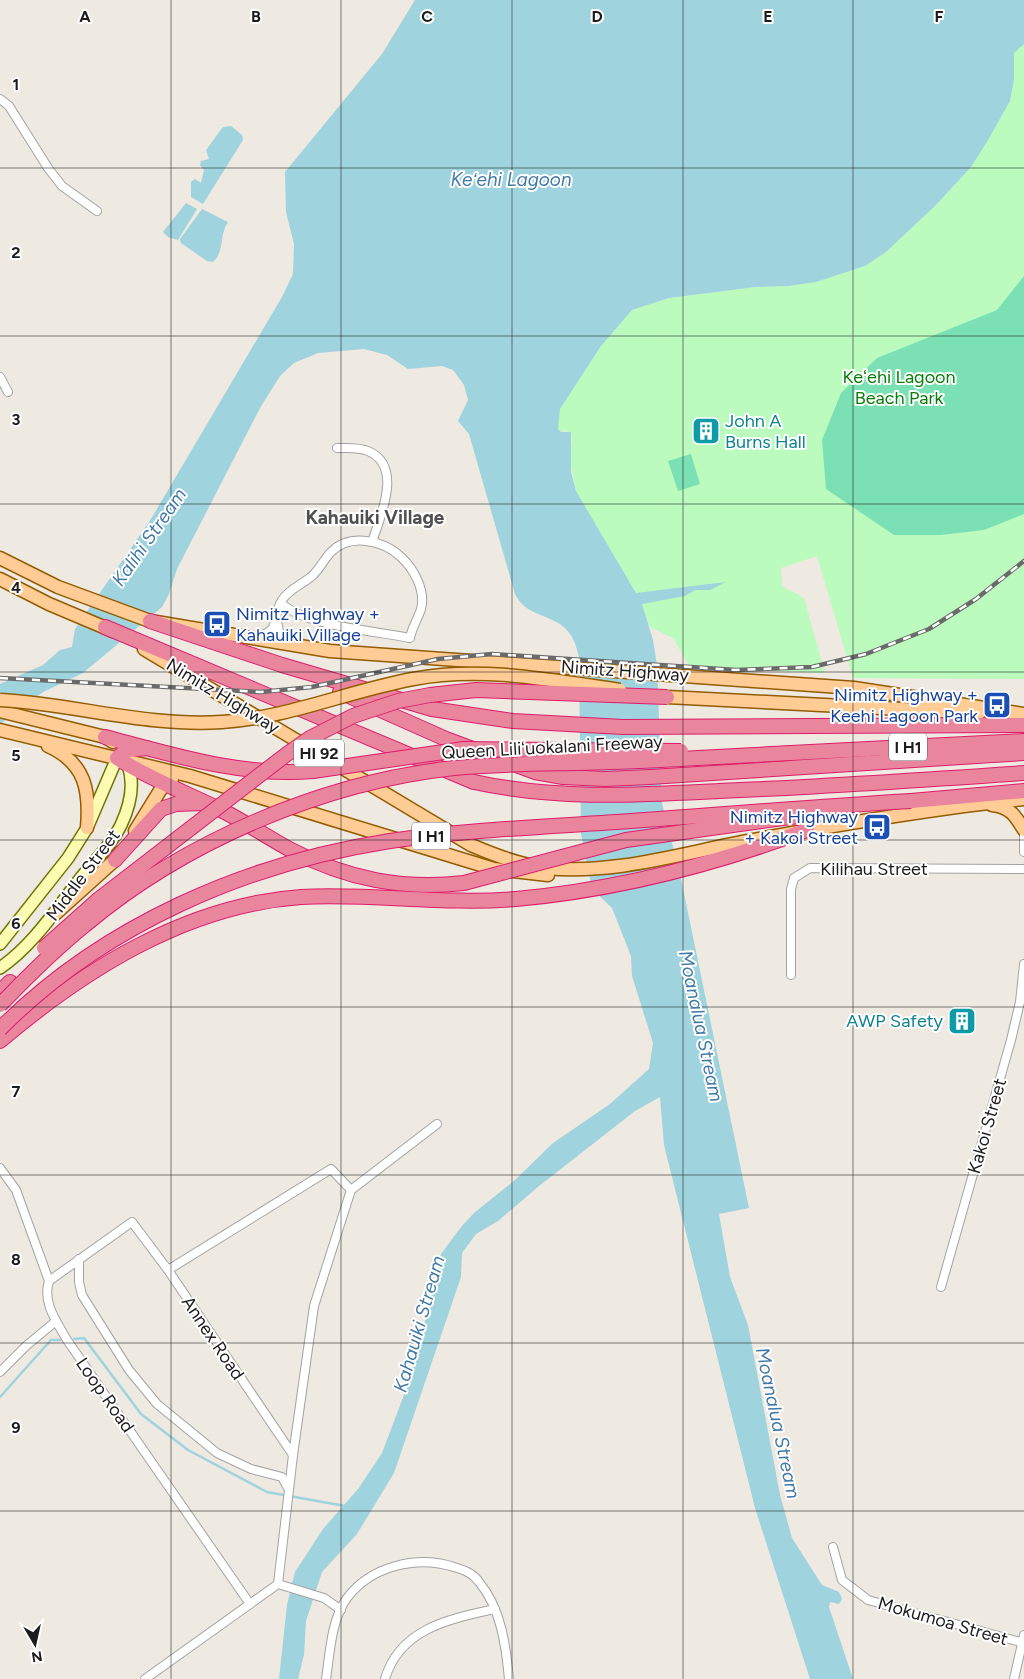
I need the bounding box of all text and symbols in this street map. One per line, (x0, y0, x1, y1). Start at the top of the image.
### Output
text: A (79, 7, 91, 26)
text: B (251, 7, 261, 26)
text: C (421, 7, 433, 26)
text: D (591, 7, 603, 26)
text: E (763, 7, 773, 26)
text: F (935, 7, 944, 26)
text: 1 (13, 75, 19, 94)
water label: Keʻehi Lagoon (450, 168, 572, 191)
text: 2 (11, 243, 21, 262)
park label: Keʻehi Lagoon Beach Park (842, 366, 956, 409)
text: 3 (12, 410, 21, 429)
place label: John A Burns Hall (725, 410, 806, 453)
building icon: John A Burns Hall (691, 416, 721, 446)
water label: Kalihi Stream (107, 484, 191, 590)
district label: Kahauiki Village (306, 506, 445, 529)
text: 4 (11, 578, 21, 597)
place label: Nimitz Highway + Kahauiki Village (236, 603, 380, 646)
bus stop icon: Nimitz Highway + Kahauiki Village (202, 609, 232, 639)
street label: Nimitz Highway (162, 654, 284, 739)
street label: Nimitz Highway (560, 656, 690, 686)
place label: Nimitz Highway + Keehi Lagoon Park (830, 684, 978, 727)
bus stop icon: Nimitz Highway + Keehi Lagoon Park (982, 690, 1012, 720)
street label: Queen Liliʻuokalani Freeway (441, 730, 664, 764)
road number: I H1 (889, 734, 927, 760)
road number: HI 92 (294, 740, 344, 766)
text: 5 (11, 746, 21, 765)
place label: Nimitz Highway + Kakoi Street (730, 806, 859, 849)
bus stop icon: Nimitz Highway + Kakoi Street (862, 812, 892, 842)
road number: I H1 (412, 822, 450, 849)
street label: Middle Street (41, 825, 125, 925)
street label: Kilihau Street (820, 858, 928, 880)
text: 6 (11, 914, 21, 933)
water label: Moanalua Stream (674, 948, 728, 1104)
building icon: AWP Safety (947, 1006, 977, 1036)
place label: AWP Safety (846, 1010, 944, 1032)
street label: Kakoi Street (963, 1076, 1011, 1176)
text: 7 (12, 1082, 21, 1101)
text: 8 (11, 1250, 21, 1269)
water label: Kahauiki Stream (389, 1253, 449, 1395)
street label: Annex Road (177, 1292, 249, 1384)
water label: Moanalua Stream (751, 1345, 805, 1501)
street label: Loop Road (71, 1353, 139, 1437)
text: 9 (11, 1418, 21, 1437)
street label: Mokumoa Street (875, 1592, 1011, 1650)
north arrow (10, 1619, 60, 1669)
text: N (30, 1647, 44, 1666)

